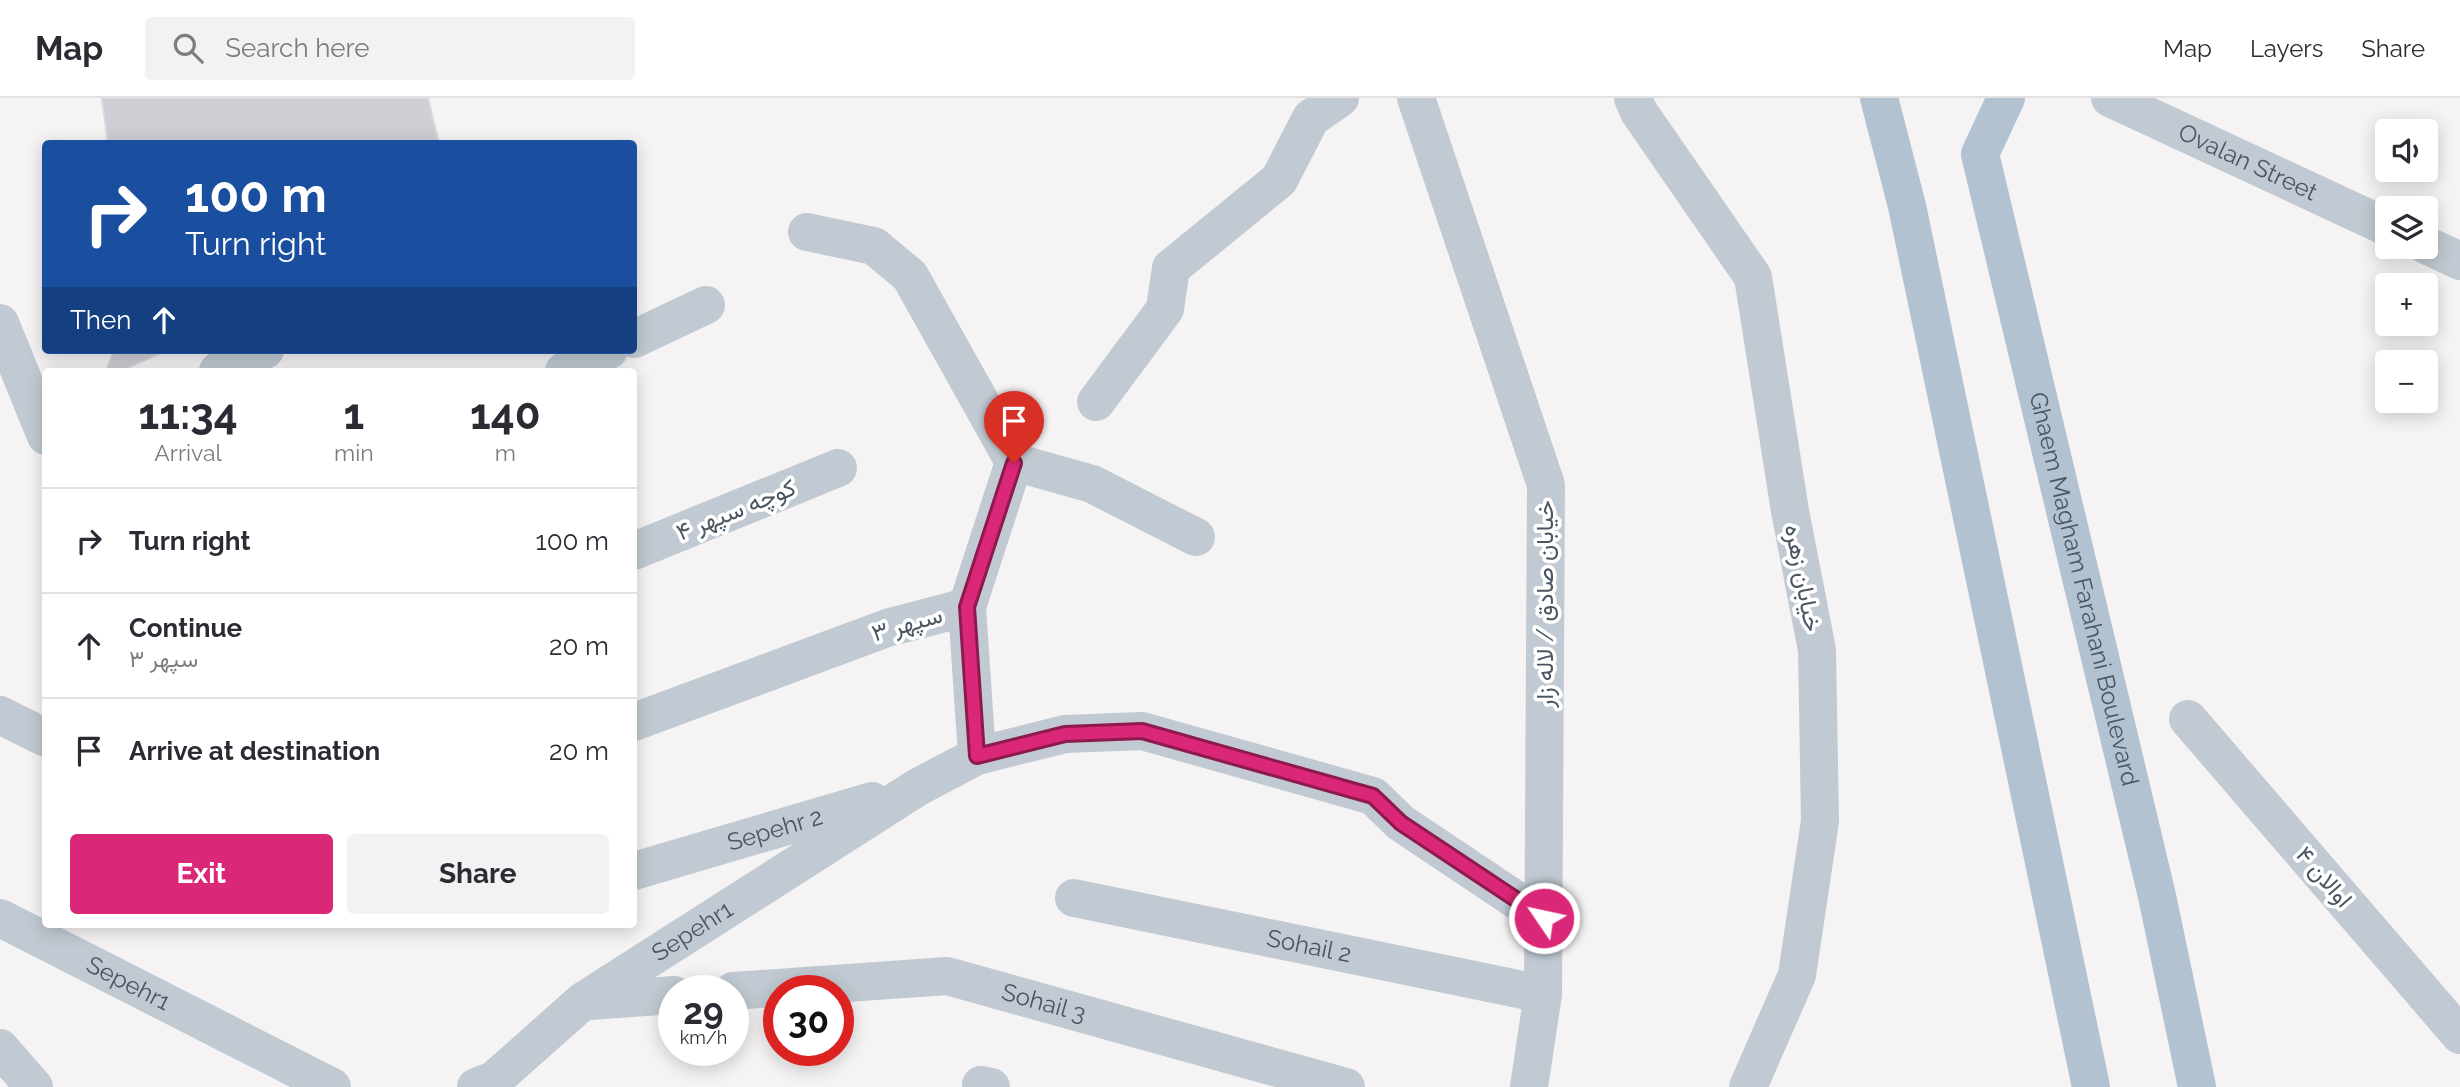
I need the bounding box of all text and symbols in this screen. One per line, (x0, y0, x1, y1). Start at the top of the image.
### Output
search box (145, 17, 635, 80)
text: Map (35, 29, 103, 68)
icon: search (169, 29, 207, 67)
text: Search here (225, 33, 370, 63)
text: Map (2163, 34, 2212, 63)
text: Layers (2250, 34, 2323, 63)
text: Share (2361, 34, 2425, 63)
street label: Ovalan Street (2174, 117, 2322, 207)
map controls (2375, 119, 2438, 413)
button: sound (2375, 119, 2438, 182)
text: 100 m (185, 166, 327, 223)
icon: right (70, 168, 161, 259)
button: layers (2375, 196, 2438, 259)
text: Turn right (185, 225, 326, 262)
button: + (2375, 273, 2438, 336)
icon: ahead (145, 301, 183, 339)
text: Then (70, 305, 131, 335)
button: − (2375, 350, 2438, 413)
street label: Ghaem Magham Farahani Boulevard (2023, 389, 2145, 789)
text: 11:34 (138, 390, 238, 439)
text: 1 (343, 390, 364, 439)
text: 140 (470, 390, 541, 439)
pin (984, 391, 1044, 463)
icon: arrive (995, 402, 1033, 440)
text: Arrival (154, 439, 222, 466)
text: min (334, 439, 374, 466)
text: m (495, 439, 516, 466)
street label: کوچه سپهر ۴ (672, 472, 800, 548)
street label: خیابان صادق / لاله زار (1530, 500, 1560, 709)
icon: right (70, 522, 108, 560)
street label: خیابان زهره (1778, 522, 1828, 634)
text: Turn right (129, 526, 250, 556)
text: 100 m (536, 526, 609, 556)
street label: سپهر ۳ (868, 600, 946, 649)
text: Continue (129, 613, 242, 643)
icon: ahead (70, 627, 108, 665)
text: 20 m (549, 631, 609, 661)
text: سپهر ۳ (129, 645, 198, 672)
icon: arrive (70, 732, 108, 770)
text: Arrive at destination (129, 736, 380, 766)
text: 20 m (549, 736, 609, 766)
street label: Sepehr 2 (724, 801, 826, 857)
button: Exit (70, 834, 333, 914)
button: Share (347, 834, 609, 914)
street label: اوالان ۴ (2289, 840, 2359, 914)
position arrow (1507, 881, 1581, 955)
street label: Sepehr1 (646, 894, 738, 967)
street label: Sohail 2 (1264, 923, 1354, 968)
street label: Sepehr1 (82, 949, 175, 1016)
speed limit sign: 30 (763, 975, 854, 1066)
street label: Sohail 3 (999, 977, 1089, 1028)
text: 29 (683, 991, 724, 1032)
text: km/h (680, 1027, 727, 1048)

